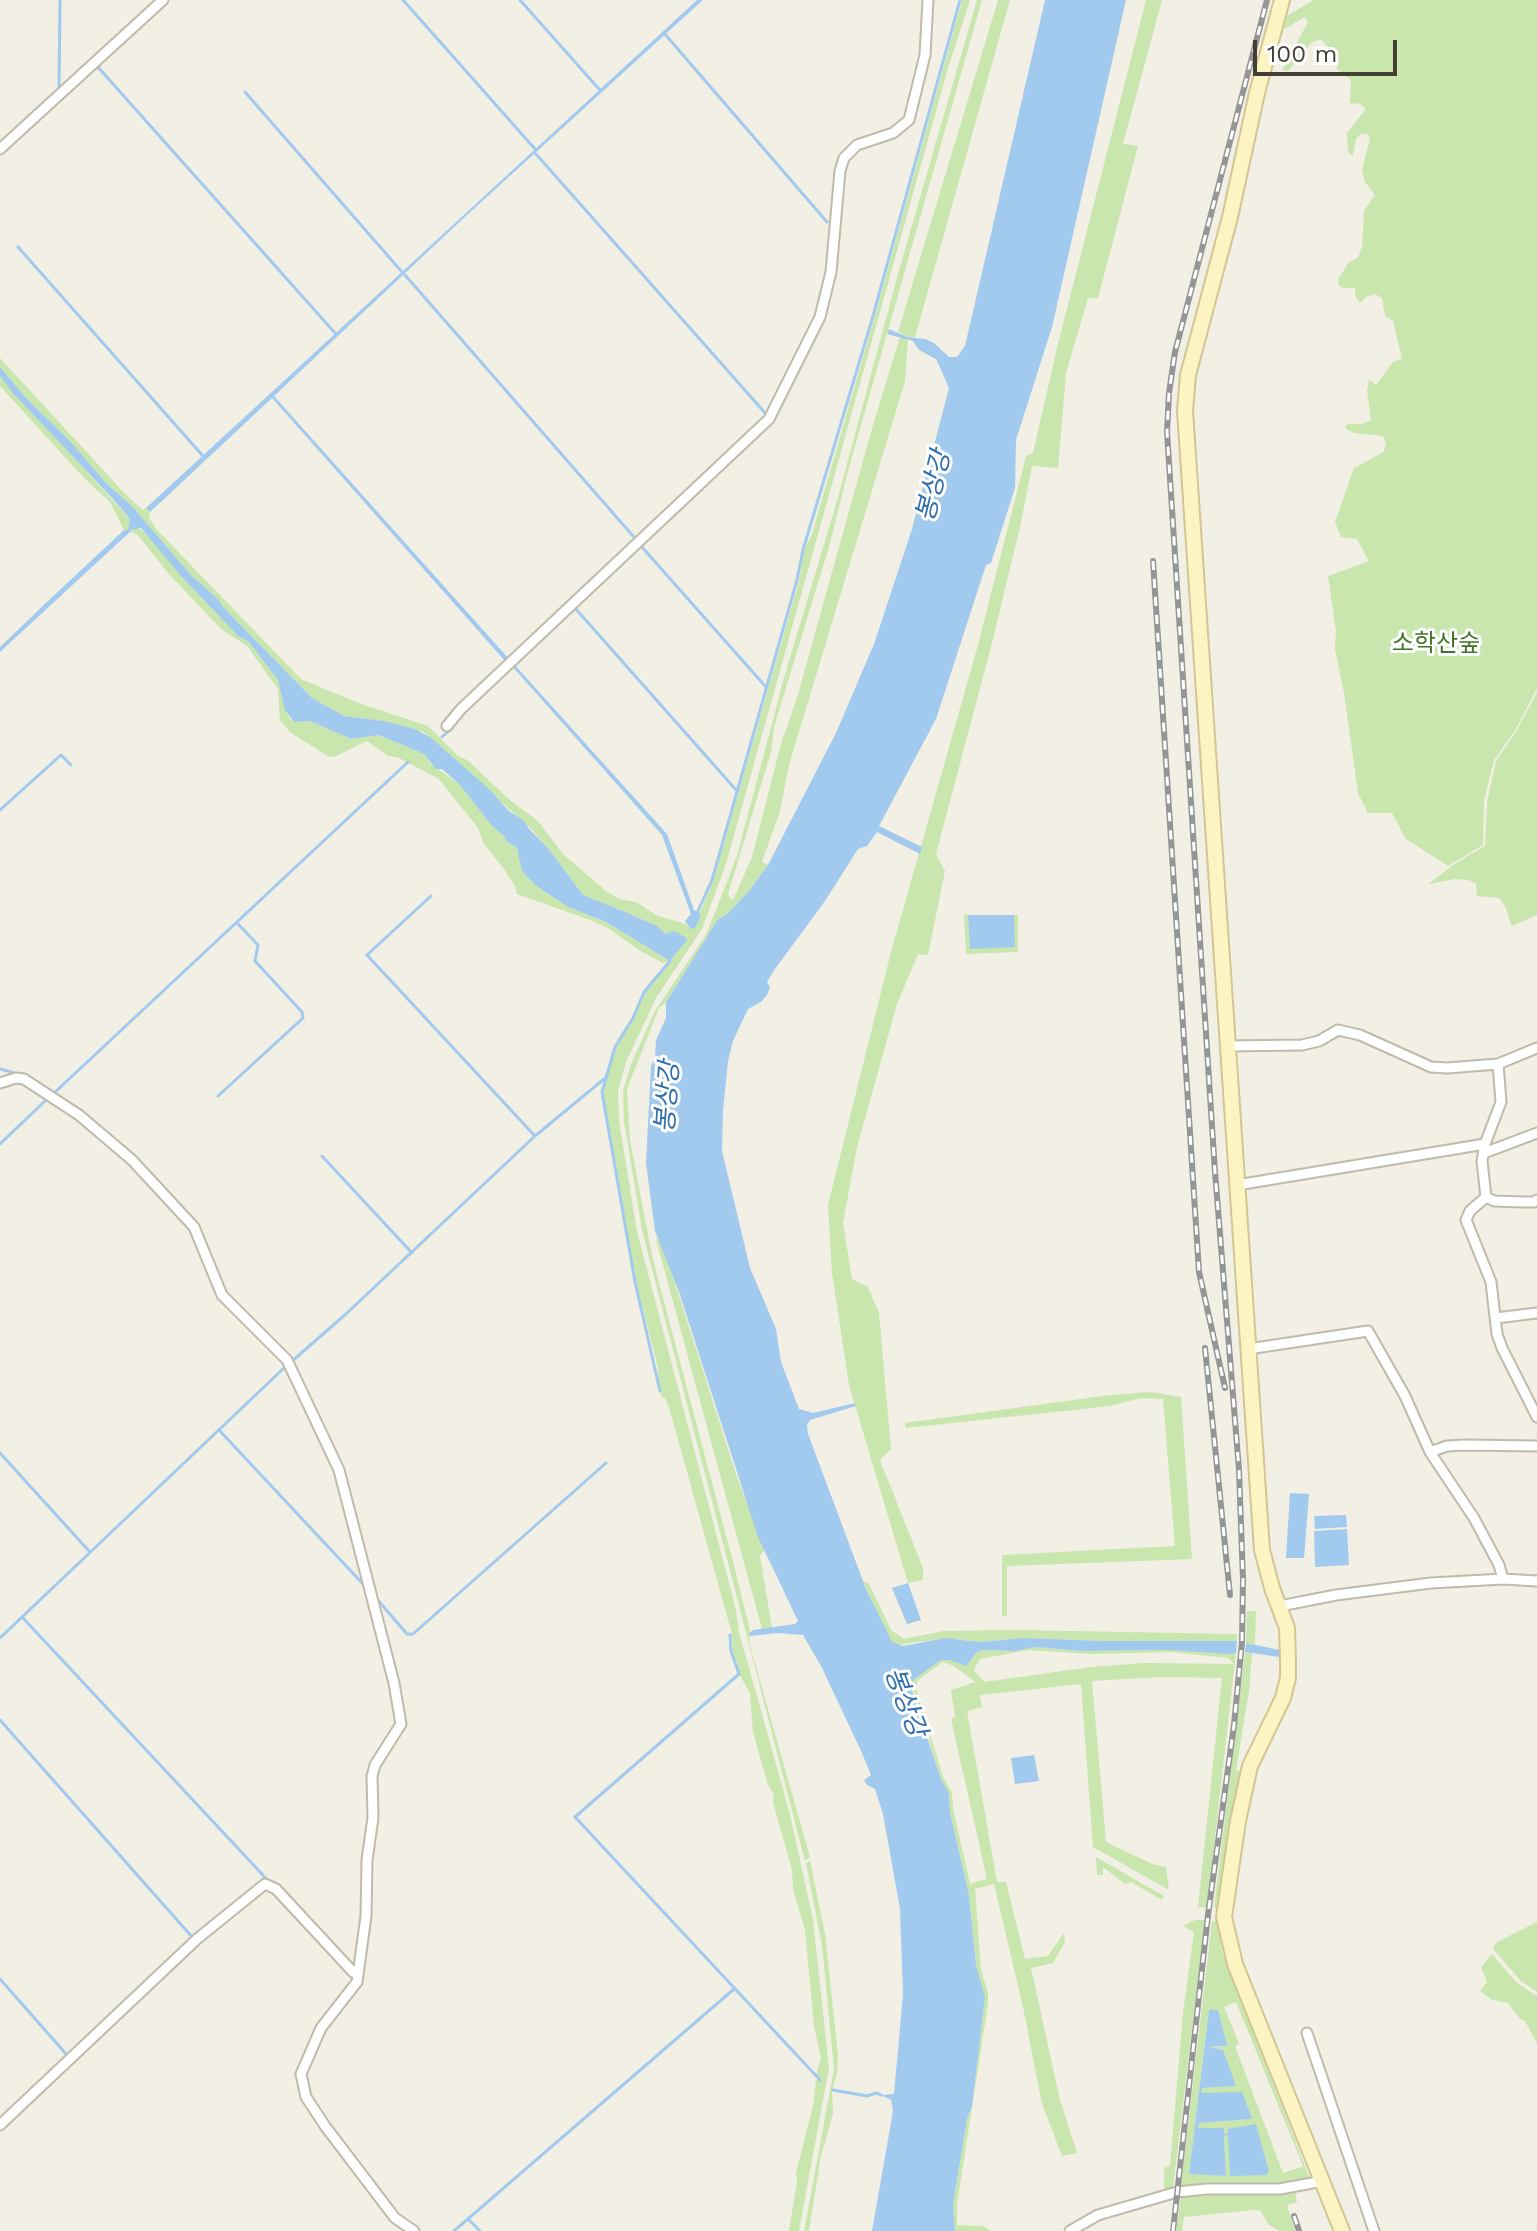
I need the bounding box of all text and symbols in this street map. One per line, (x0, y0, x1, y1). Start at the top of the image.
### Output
scale bar (1257, 24, 1401, 74)
text: 100 m (1267, 40, 1337, 68)
water label: 봉상강 (910, 447, 958, 525)
park label: 소학산숲 (1392, 630, 1480, 658)
water label: 봉상강 (650, 1060, 686, 1134)
water label: 봉상강 (878, 1663, 932, 1741)

